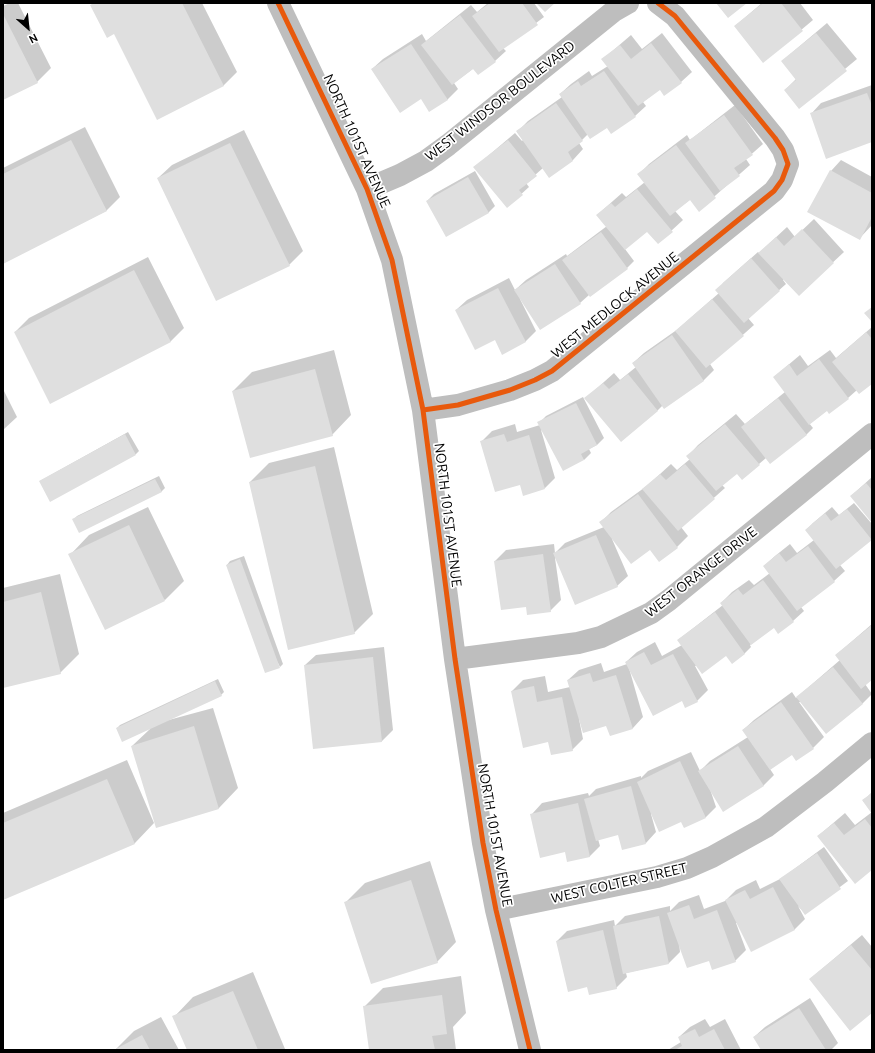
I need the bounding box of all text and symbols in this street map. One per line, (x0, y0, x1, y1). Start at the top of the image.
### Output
north arrow (8, 8, 48, 48)
text: N (27, 31, 40, 46)
street label: WEST WINDSOR BOULEVARD (422, 37, 578, 165)
street label: NORTH 101ST AVENUE (320, 71, 394, 211)
street label: WEST MEDLOCK AVENUE (548, 248, 682, 362)
street label: NORTH 101ST AVENUE (431, 442, 465, 588)
street label: WEST ORANGE DRIVE (642, 523, 760, 621)
street label: NORTH 101ST AVENUE (474, 762, 516, 908)
street label: WEST COLTER STREET (549, 859, 689, 907)

